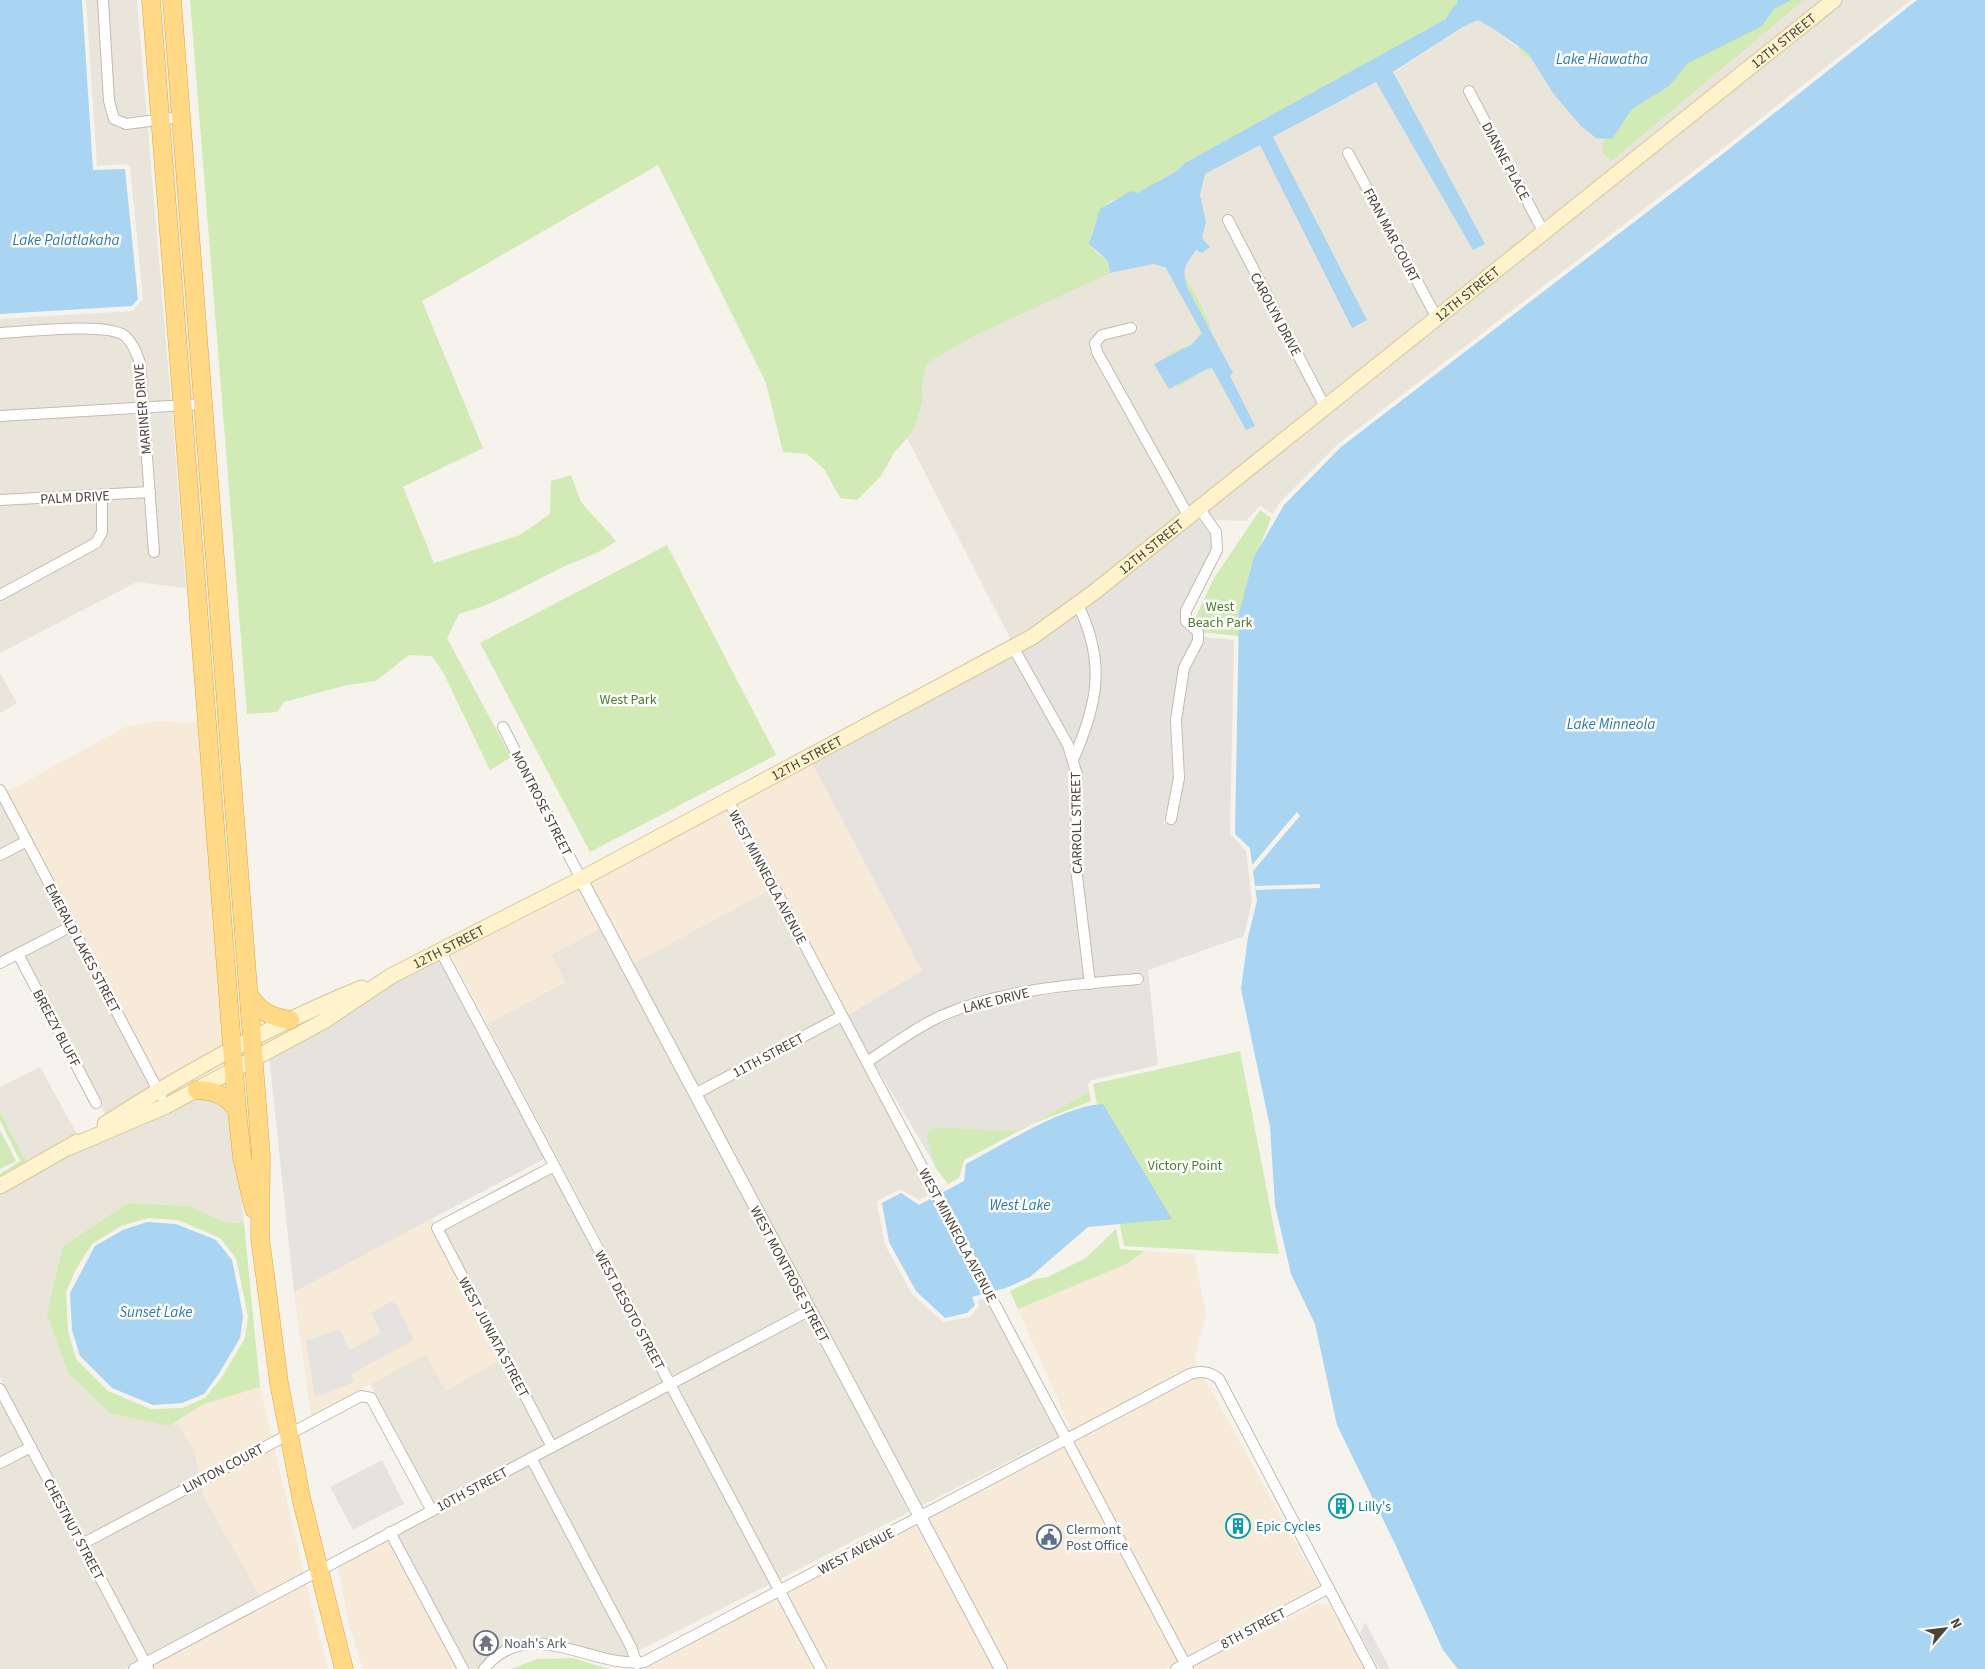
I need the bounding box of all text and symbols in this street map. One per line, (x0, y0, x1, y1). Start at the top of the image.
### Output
street label: 12TH STREET (1747, 9, 1821, 74)
water label: Lake Hiawatha (1556, 49, 1648, 70)
street label: DIANNE PLACE (1476, 119, 1534, 204)
street label: FRAN MAR COURT (1358, 185, 1425, 287)
water label: Lake Palatlakaha (12, 230, 120, 251)
street label: 12TH STREET (1431, 262, 1505, 327)
street label: CAROLYN DRIVE (1245, 269, 1306, 360)
street label: MARINER DRIVE (129, 362, 157, 455)
street label: PALM DRIVE (40, 486, 110, 510)
street label: 12TH STREET (1115, 515, 1189, 580)
park label: West Beach Park (1187, 597, 1253, 633)
park label: West Park (599, 690, 657, 710)
water label: Lake Minneola (1567, 714, 1655, 735)
street label: 12TH STREET (768, 731, 847, 786)
street label: MONTROSE STREET (506, 747, 577, 860)
street label: CARROLL STREET (1066, 771, 1088, 874)
street label: WEST MINNEOLA AVENUE (723, 807, 811, 948)
street label: EMERALD LAKES STREET (40, 880, 125, 1017)
street label: 12TH STREET (409, 921, 489, 974)
street label: LAKE DRIVE (961, 983, 1031, 1019)
street label: BREEZY BLUFF (27, 986, 85, 1071)
street label: 11TH STREET (729, 1028, 808, 1083)
park label: Victory Point (1148, 1156, 1223, 1176)
street label: WEST MINNEOLA AVENUE (913, 1165, 1001, 1306)
water label: West Lake (989, 1195, 1051, 1216)
street label: WEST MONTROSE STREET (745, 1203, 834, 1347)
street label: WEST DESOTO STREET (589, 1247, 669, 1374)
street label: WEST JUNIATA STREET (453, 1274, 534, 1402)
water label: Sunset Lake (120, 1302, 192, 1323)
street label: LINTON COURT (179, 1439, 268, 1499)
street label: 10TH STREET (433, 1462, 512, 1517)
street label: CHESTNUT STREET (38, 1475, 109, 1584)
building icon: Lilly's (1328, 1493, 1354, 1519)
place label: Lilly's (1358, 1497, 1391, 1517)
building icon: Epic Cycles (1225, 1513, 1251, 1539)
place label: Epic Cycles (1256, 1517, 1321, 1537)
place label: Clermont Post Office (1066, 1520, 1128, 1556)
street label: WEST AVENUE (815, 1523, 898, 1580)
public building icon: Clermont Post Office (1036, 1524, 1062, 1550)
street label: 8TH STREET (1217, 1603, 1290, 1654)
north arrow (1920, 1604, 1970, 1654)
text: N (1945, 1615, 1967, 1632)
temple icon: Noah's Ark (473, 1630, 499, 1656)
place label: Noah's Ark (504, 1634, 566, 1654)

